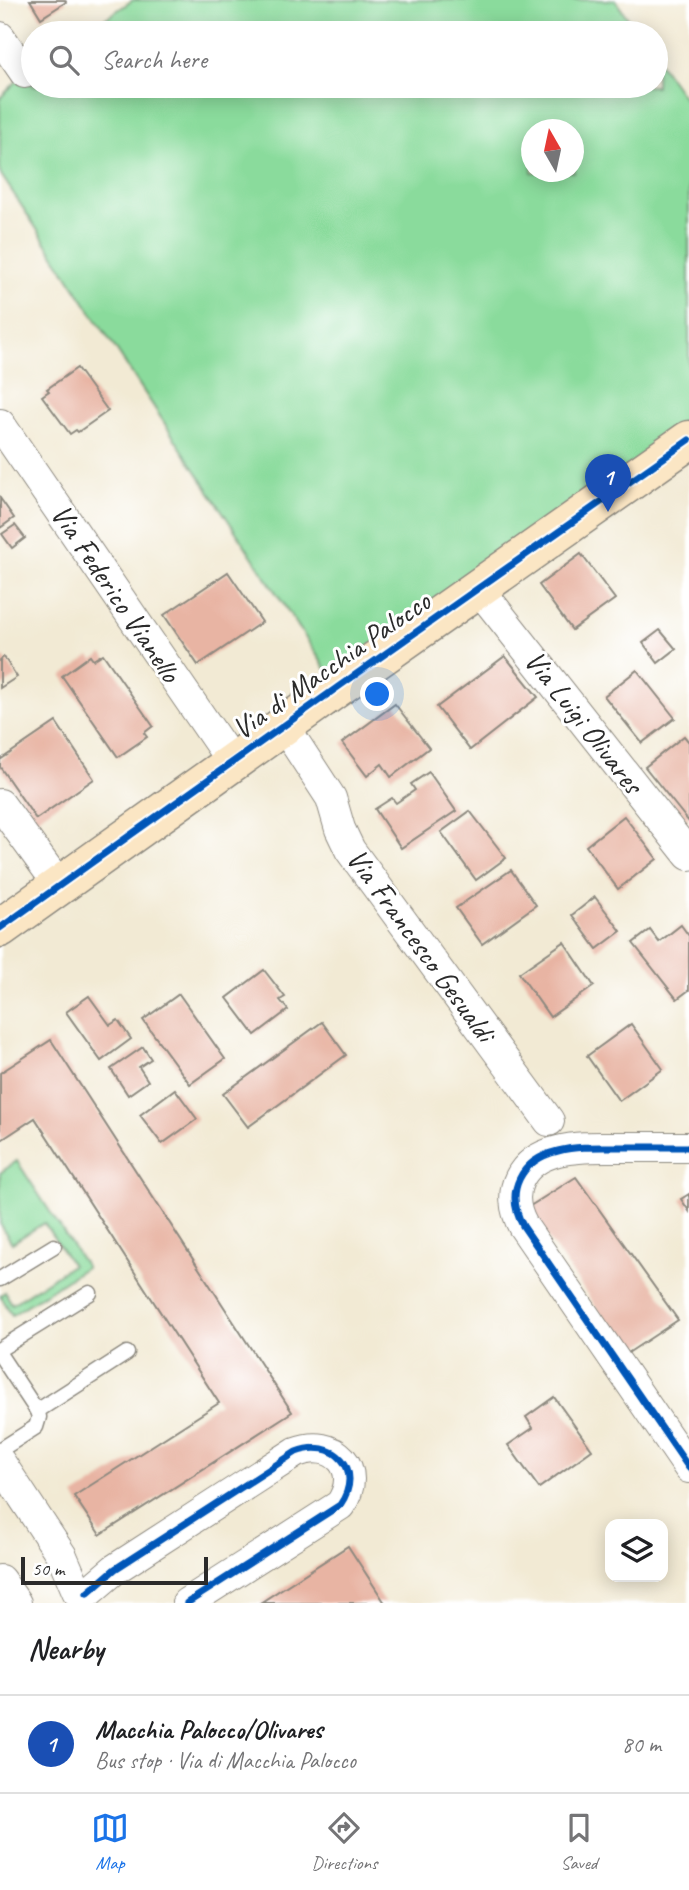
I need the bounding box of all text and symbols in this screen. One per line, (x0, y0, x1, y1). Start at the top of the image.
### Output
search box (21, 21, 668, 98)
icon: search (45, 41, 83, 79)
text: Search here (101, 43, 207, 76)
north arrow (521, 119, 584, 182)
pin: 1 (585, 454, 631, 512)
street label: Via Federico Vianello (42, 497, 190, 690)
street label: Via di Macchia Palocco (224, 582, 439, 748)
street label: Via Luigi Olivares (516, 643, 654, 804)
your location (360, 677, 394, 711)
street label: Via Francesco Gesualdi (338, 841, 506, 1052)
map controls (605, 1519, 668, 1582)
button: layers (605, 1519, 668, 1582)
scale bar (21, 1554, 208, 1586)
text: 50 m (32, 1557, 64, 1581)
text: Nearby (28, 1630, 104, 1668)
text: Macchia Palocco/Olivares (95, 1713, 323, 1746)
text: 1 (46, 1730, 56, 1759)
text: 80 m (622, 1730, 661, 1759)
text: Bus stop · Via di Macchia Palocco (95, 1746, 356, 1775)
tab: Map (91, 1809, 129, 1875)
tab: Directions (311, 1809, 378, 1875)
tab: Saved (560, 1809, 598, 1875)

